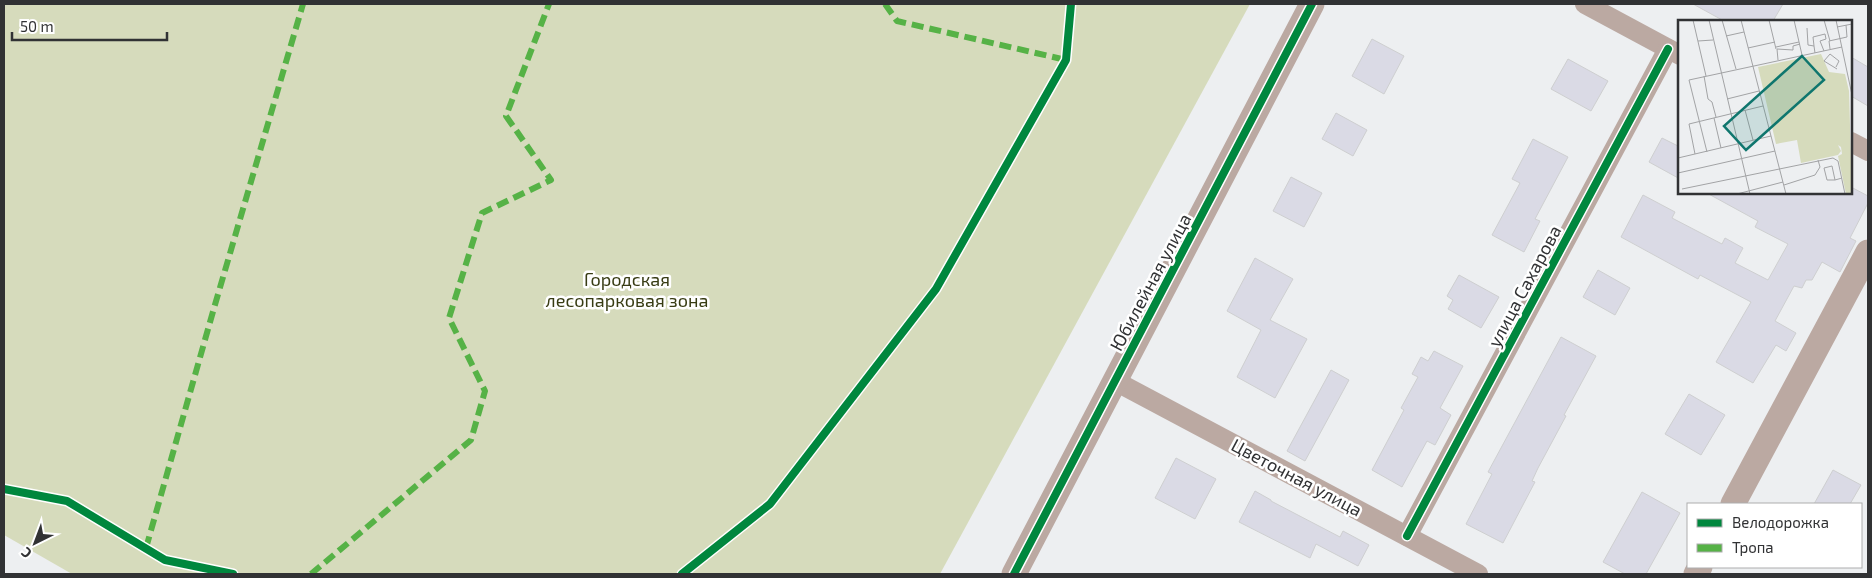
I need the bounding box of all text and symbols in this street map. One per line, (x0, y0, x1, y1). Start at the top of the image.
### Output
scale bar (12, 10, 168, 42)
text: 50 m (20, 17, 54, 35)
inset map (1678, 20, 1852, 194)
street label: Юбилейная улица (1104, 210, 1196, 354)
street label: улица Сахарова (1483, 221, 1565, 351)
park label: Городская лесопарковая зона (546, 268, 708, 311)
street label: Цветочная улица (1228, 433, 1366, 521)
legend (1687, 503, 1862, 568)
text: Велодорожка (1732, 513, 1829, 531)
north arrow (10, 518, 60, 568)
text: Тропа (1732, 538, 1774, 556)
text: С (17, 544, 35, 562)

